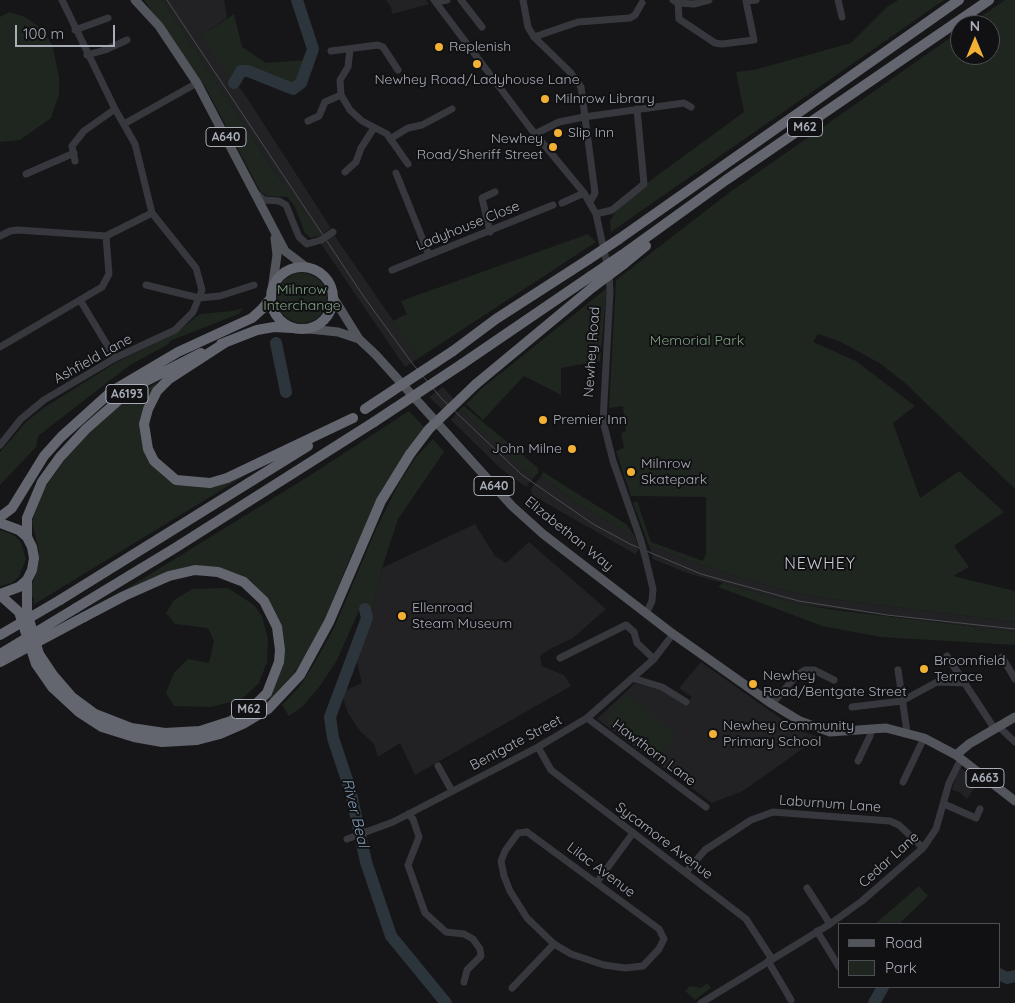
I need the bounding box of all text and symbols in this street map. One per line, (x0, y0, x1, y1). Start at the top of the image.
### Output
scale bar (18, 15, 118, 47)
north arrow (950, 15, 1000, 65)
text: N (970, 17, 980, 35)
text: 100 m (23, 24, 64, 43)
place label: Replenish (449, 39, 511, 55)
marker: Replenish (433, 41, 445, 53)
marker: Newhey Road/Ladyhouse Lane (471, 58, 483, 70)
place label: Newhey Road/Ladyhouse Lane (374, 72, 580, 88)
place label: Milnrow Library (555, 91, 655, 107)
marker: Milnrow Library (539, 93, 551, 105)
road number: M62 (788, 118, 822, 136)
place label: Slip Inn (568, 125, 614, 141)
marker: Slip Inn (552, 127, 564, 139)
road number: A640 (206, 128, 246, 146)
place label: Newhey Road/Sheriff Street (417, 131, 543, 164)
marker: Newhey Road/Sheriff Street (547, 141, 559, 153)
street label: Ladyhouse Close (414, 198, 522, 254)
park label: Milnrow Interchange (263, 282, 341, 314)
street label: Newhey Road (580, 306, 604, 398)
street label: Ashfield Lane (51, 331, 135, 387)
park label: Memorial Park (650, 333, 744, 349)
road number: A6193 (106, 384, 148, 404)
place label: Premier Inn (553, 412, 627, 428)
marker: Premier Inn (537, 414, 549, 426)
place label: John Milne (492, 441, 562, 457)
marker: John Milne (566, 443, 578, 455)
place label: Milnrow Skatepark (641, 456, 707, 488)
marker: Milnrow Skatepark (625, 466, 637, 478)
road number: A640 (474, 476, 514, 496)
street label: Elizabethan Way (521, 493, 617, 575)
district label: NEWHEY (783, 554, 857, 574)
place label: Ellenroad Steam Museum (412, 600, 512, 632)
marker: Ellenroad Steam Museum (396, 610, 408, 622)
place label: Broomfield Terrace (934, 653, 1005, 686)
marker: Broomfield Terrace (918, 663, 930, 675)
place label: Newhey Road/Bentgate Street (763, 668, 907, 700)
marker: Newhey Road/Bentgate Street (747, 678, 759, 690)
road number: M62 (232, 700, 266, 719)
street label: Bentgate Street (467, 712, 565, 774)
street label: Hawthorn Lane (609, 716, 699, 790)
place label: Newhey Community Primary School (723, 718, 854, 750)
marker: Newhey Community Primary School (707, 728, 719, 740)
road number: A663 (966, 768, 1004, 788)
water label: River Beal (338, 777, 372, 849)
street label: Laburnum Lane (778, 792, 882, 816)
street label: Sycamore Avenue (612, 799, 716, 883)
street label: Cedar Lane (855, 829, 923, 891)
street label: Lilac Avenue (564, 839, 638, 901)
legend (838, 923, 1000, 988)
text: Road (885, 933, 922, 952)
text: Park (885, 958, 917, 977)

